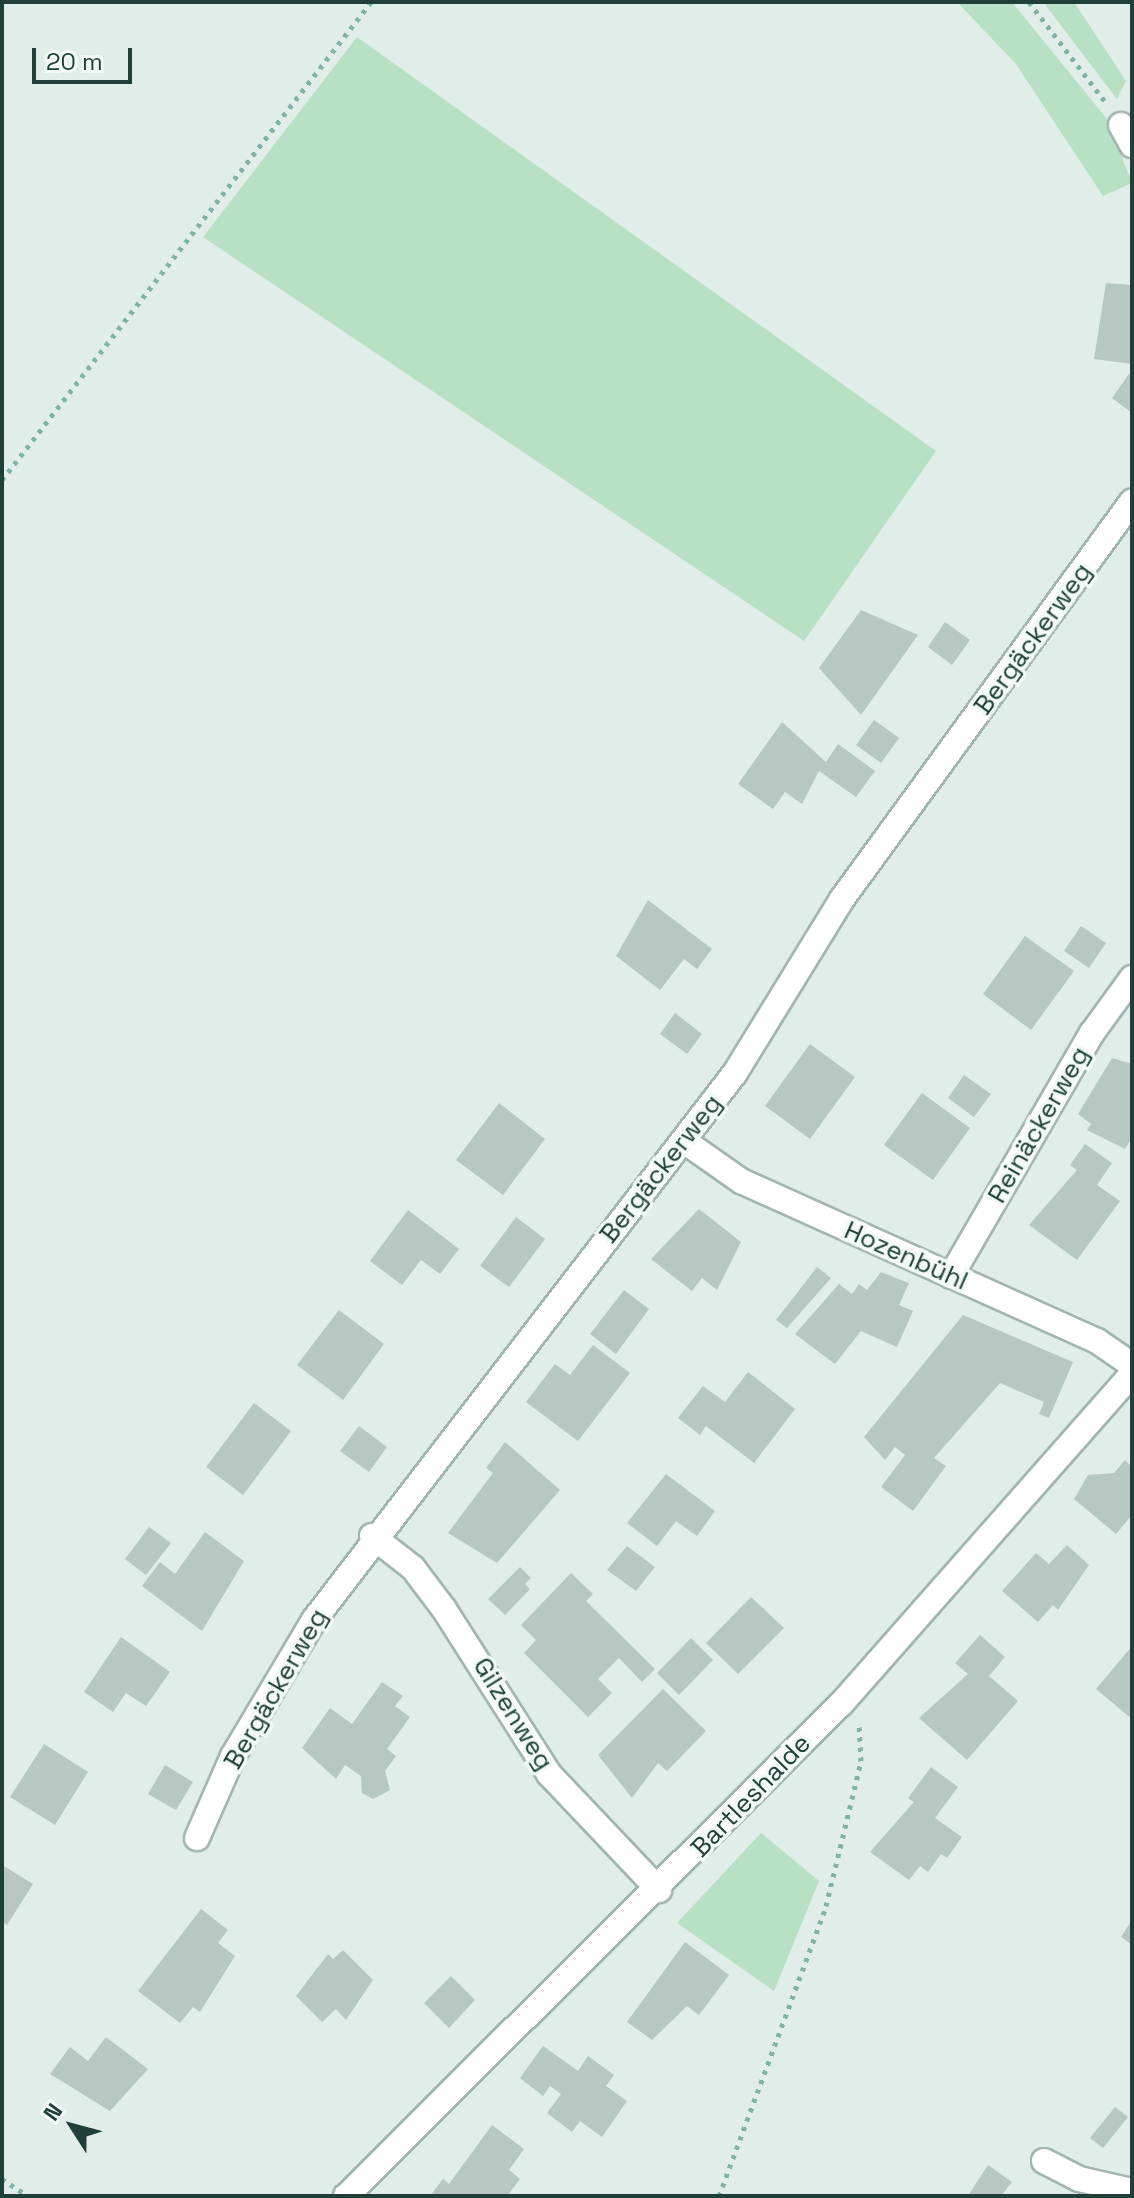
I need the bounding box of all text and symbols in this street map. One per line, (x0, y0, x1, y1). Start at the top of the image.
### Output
scale bar (36, 32, 136, 82)
text: 20 m (46, 46, 103, 77)
street label: Bergäckerweg (968, 557, 1098, 721)
street label: Reinäckerweg (982, 1041, 1096, 1209)
street label: Bergäckerweg (593, 1089, 729, 1249)
street label: Hozenbühl (839, 1215, 973, 1297)
street label: Bergäckerweg (218, 1603, 334, 1775)
street label: Gilzenweg (466, 1652, 560, 1776)
street label: Bartleshalde (685, 1728, 817, 1864)
north arrow (32, 2086, 112, 2166)
text: N (37, 2098, 68, 2126)

